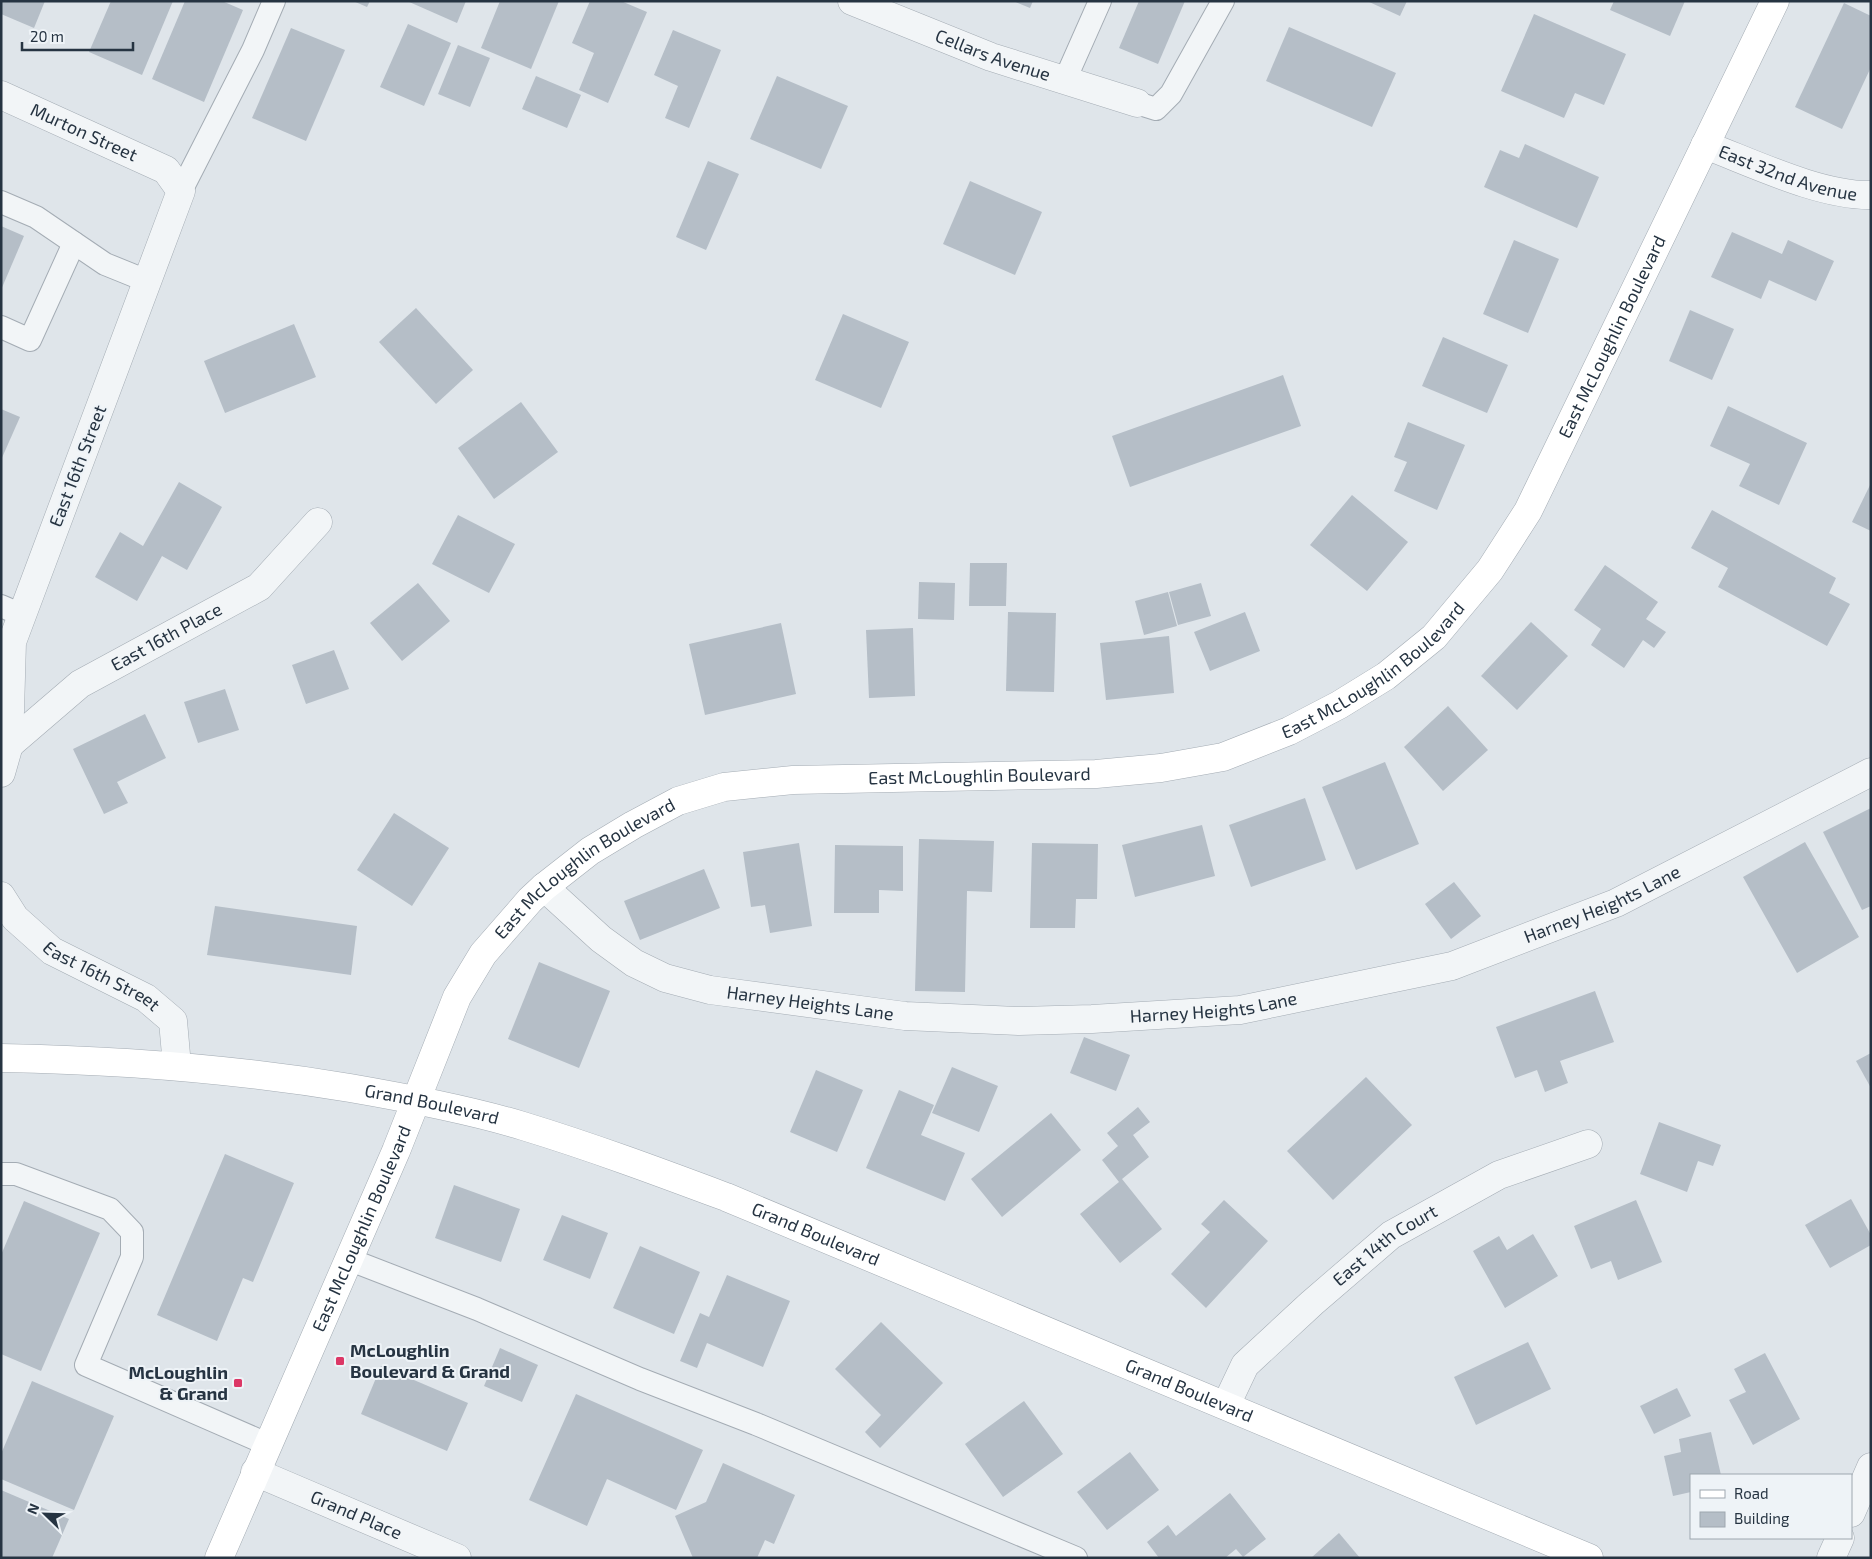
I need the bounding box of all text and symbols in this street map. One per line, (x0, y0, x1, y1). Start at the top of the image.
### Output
scale bar (22, 20, 134, 52)
street label: Cellars Avenue (932, 24, 1053, 85)
text: 20 m (30, 27, 64, 45)
street label: Murton Street (27, 98, 141, 166)
street label: East 32nd Avenue (1716, 139, 1859, 205)
street label: East McLoughlin Boulevard (1553, 232, 1670, 442)
street label: East 16th Street (44, 401, 110, 530)
street label: East 16th Place (107, 597, 225, 675)
street label: East McLoughlin Boulevard (1278, 597, 1469, 743)
street label: East McLoughlin Boulevard (868, 762, 1091, 789)
street label: East McLoughlin Boulevard (489, 793, 678, 943)
street label: Harney Heights Lane (1521, 860, 1684, 947)
street label: East 16th Street (39, 936, 165, 1015)
street label: Harney Heights Lane (725, 980, 895, 1024)
street label: Harney Heights Lane (1129, 986, 1299, 1027)
street label: Grand Boulevard (363, 1079, 502, 1129)
street label: East McLoughlin Boulevard (307, 1122, 415, 1335)
street label: Grand Boulevard (749, 1197, 883, 1270)
street label: East 14th Court (1328, 1199, 1441, 1290)
place label: McLoughlin Boulevard & Grand (350, 1339, 510, 1382)
street label: Grand Boulevard (1122, 1353, 1257, 1426)
marker: McLoughlin Boulevard & Grand (334, 1355, 346, 1367)
place label: McLoughlin & Grand (128, 1361, 228, 1404)
marker: McLoughlin & Grand (232, 1377, 244, 1389)
legend (1690, 1474, 1852, 1539)
text: Road (1734, 1484, 1769, 1502)
street label: Grand Place (307, 1485, 406, 1543)
north arrow (20, 1489, 70, 1539)
text: N (23, 1501, 42, 1517)
text: Building (1734, 1509, 1790, 1527)

